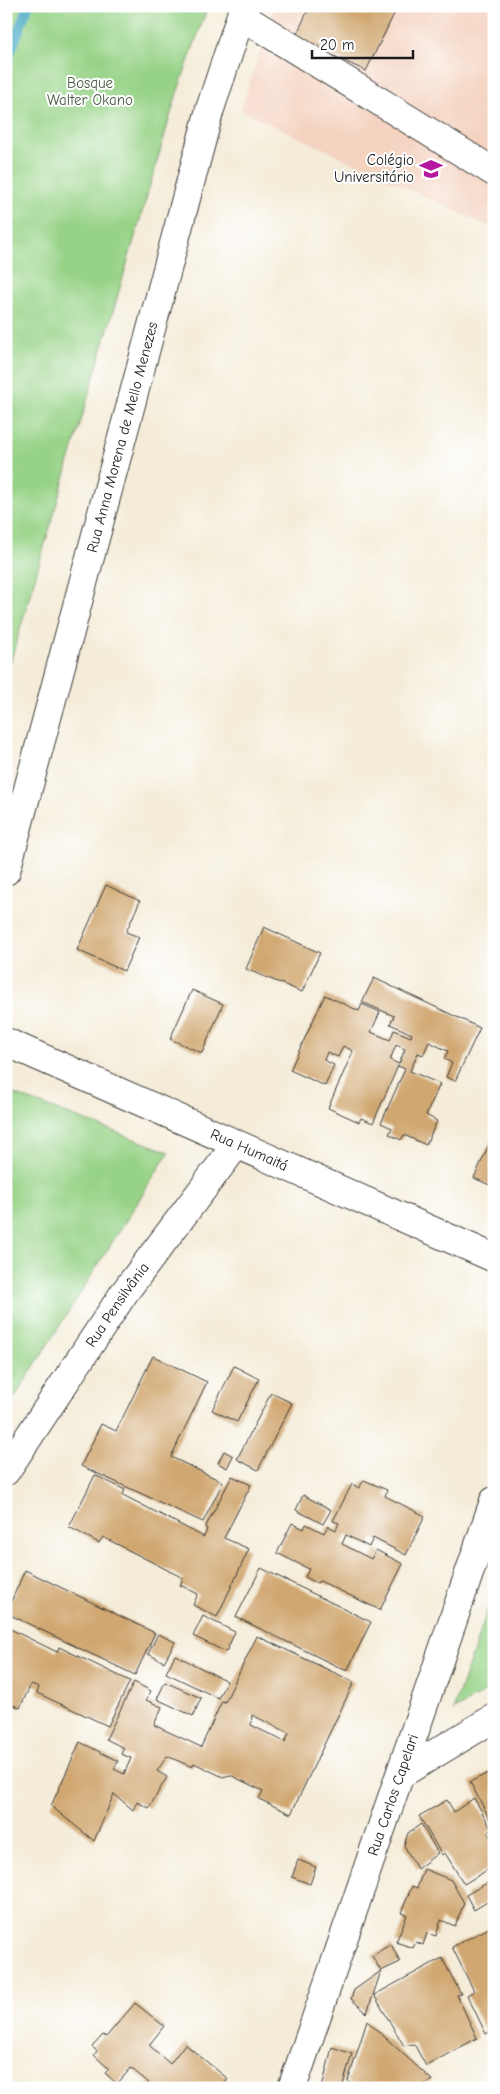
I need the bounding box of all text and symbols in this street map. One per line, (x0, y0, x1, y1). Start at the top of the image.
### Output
scale bar (312, 28, 414, 60)
text: 20 m (320, 36, 354, 54)
park label: Bosque Walter Okano (47, 74, 133, 109)
place label: Colégio Universitário (334, 151, 414, 186)
school or university icon: Colégio Universitário (418, 156, 444, 182)
street label: Rua Anna Morena de Mello Menezes (83, 320, 162, 555)
street label: Rua Humaitá (208, 1125, 291, 1175)
street label: Rua Pensilvânia (82, 1259, 153, 1351)
street label: Rua Carlos Capelari (364, 1732, 422, 1858)

